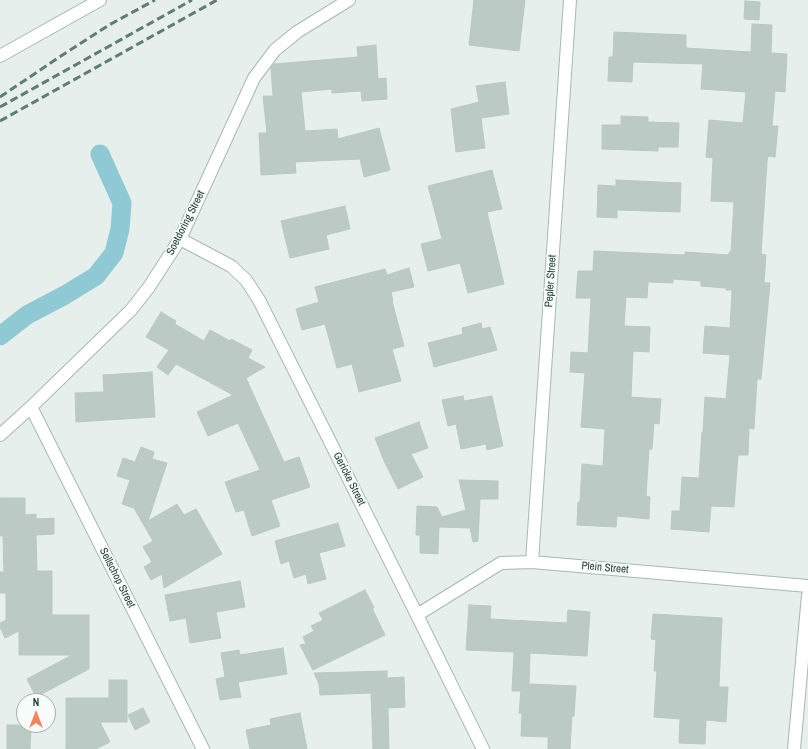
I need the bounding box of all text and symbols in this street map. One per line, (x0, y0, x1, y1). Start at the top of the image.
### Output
street label: Soetdoring Street (164, 189, 208, 257)
street label: Pepler Street (543, 254, 559, 308)
street label: Gericke Street (330, 450, 368, 508)
street label: Sellschop Street (96, 546, 138, 610)
street label: Plein Street (581, 559, 629, 577)
north arrow (16, 693, 56, 733)
text: N (33, 695, 39, 709)

